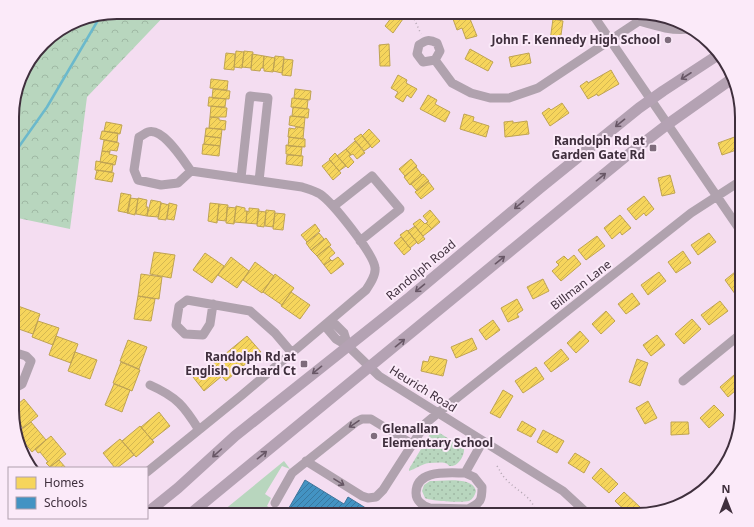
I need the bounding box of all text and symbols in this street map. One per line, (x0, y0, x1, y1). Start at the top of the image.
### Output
place label: John F. Kennedy High School (491, 31, 660, 48)
marker: John F. Kennedy High School (663, 35, 673, 45)
one-way arrow (681, 72, 692, 80)
one-way arrow (615, 119, 626, 127)
place label: Randolph Rd at Garden Gate Rd (552, 132, 645, 163)
marker: Randolph Rd at Garden Gate Rd (648, 143, 658, 153)
one-way arrow (595, 173, 606, 182)
one-way arrow (514, 200, 525, 209)
street label: Randolph Road (382, 235, 459, 304)
street label: Billman Lane (547, 255, 615, 314)
one-way arrow (495, 256, 506, 264)
one-way arrow (414, 284, 425, 293)
one-way arrow (395, 338, 405, 347)
place label: Randolph Rd at English Orchard Ct (185, 348, 296, 379)
marker: Randolph Rd at English Orchard Ct (299, 359, 309, 369)
street label: Heurich Road (386, 361, 460, 416)
one-way arrow (312, 366, 323, 374)
one-way arrow (349, 420, 360, 428)
place label: Glenallan Elementary School (382, 420, 493, 451)
marker: Glenallan Elementary School (369, 431, 379, 441)
one-way arrow (212, 448, 222, 457)
one-way arrow (257, 450, 268, 459)
legend (8, 467, 148, 519)
text: Homes (44, 474, 84, 491)
one-way arrow (334, 477, 345, 486)
north arrow (706, 479, 746, 519)
text: N (722, 481, 730, 496)
text: Schools (44, 494, 87, 511)

